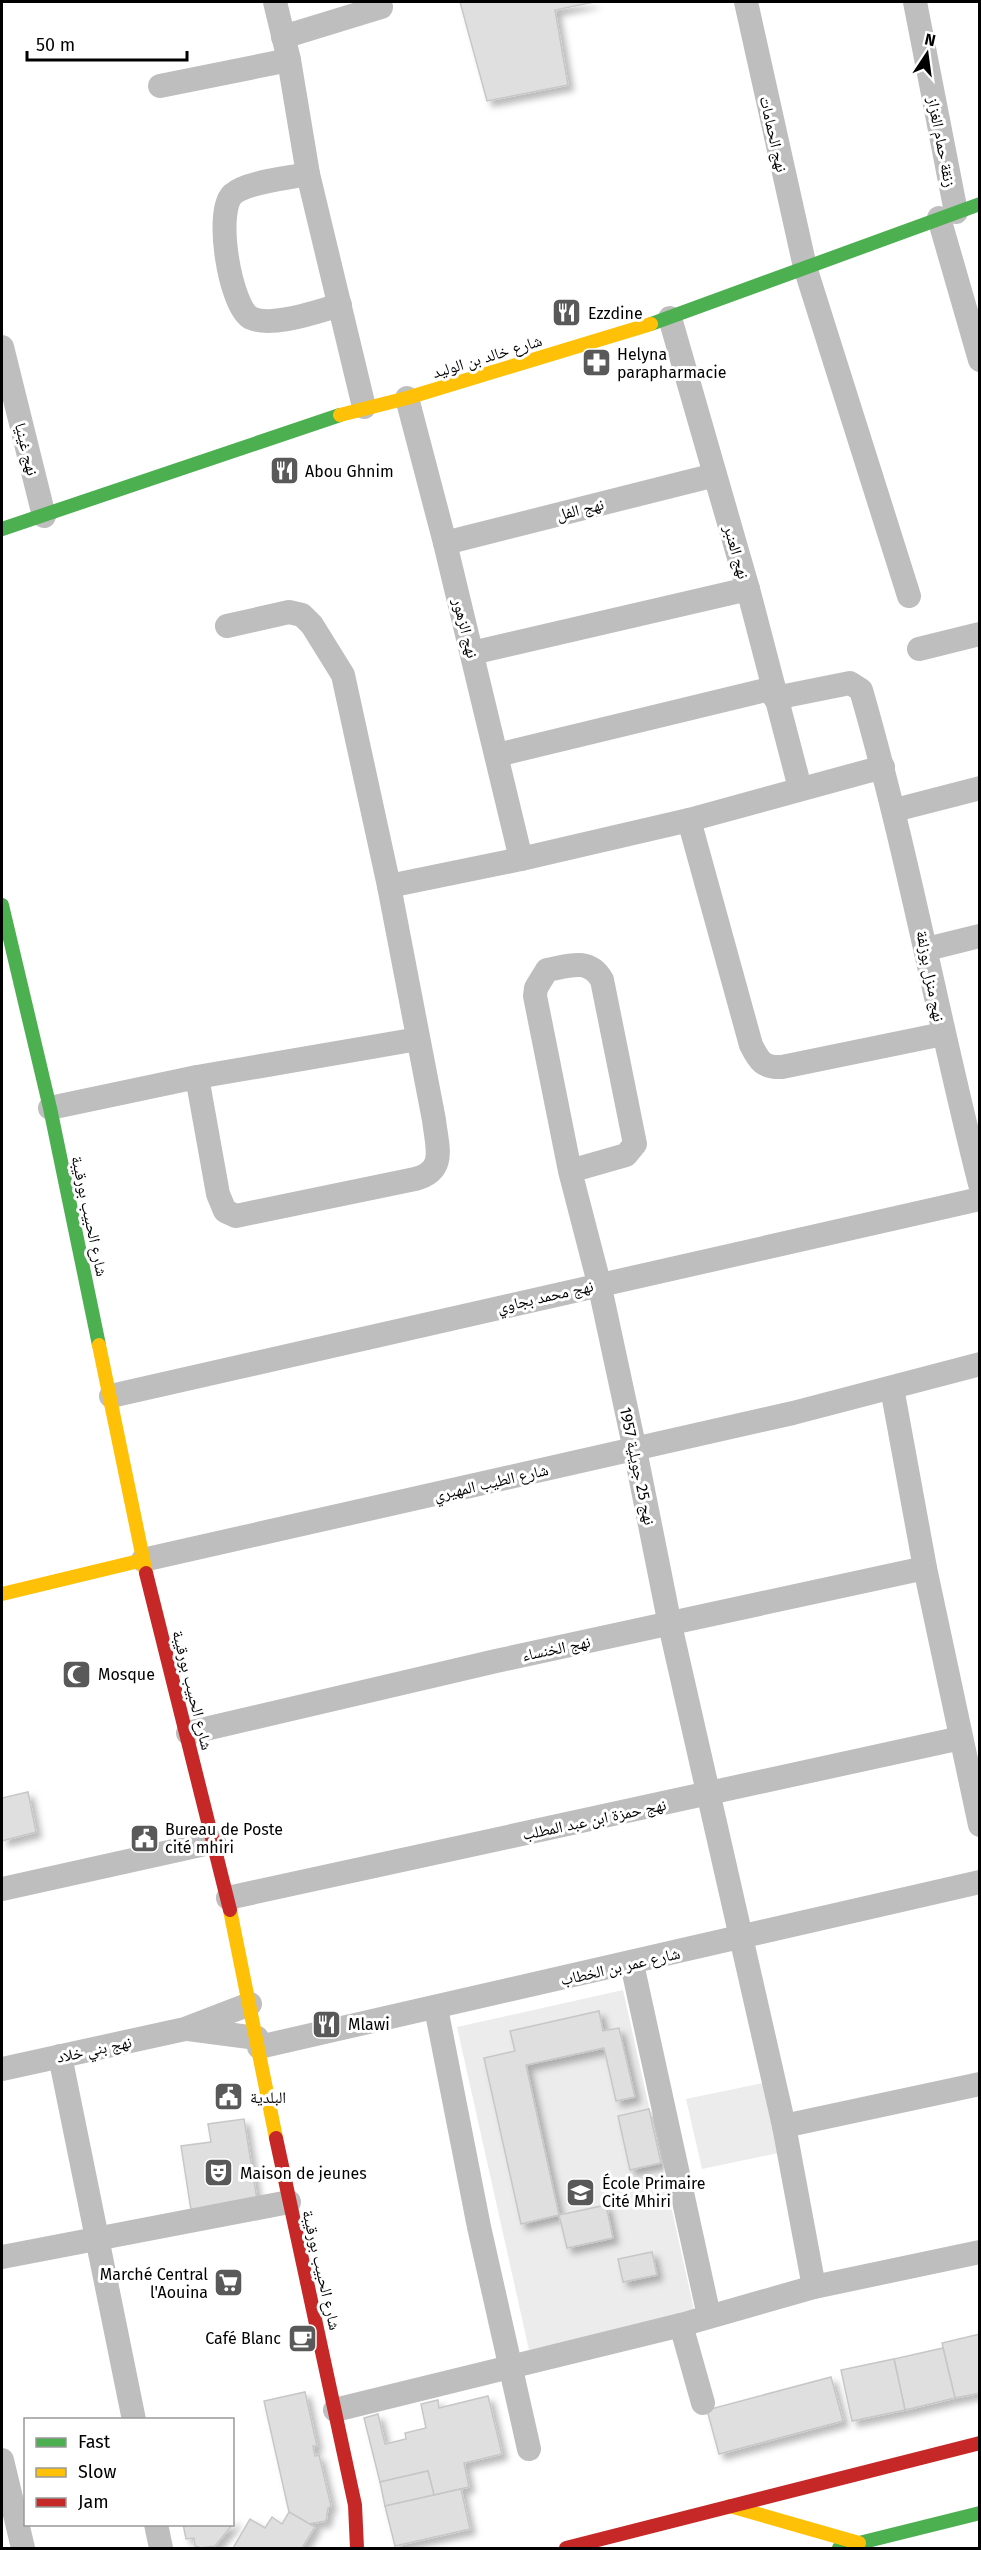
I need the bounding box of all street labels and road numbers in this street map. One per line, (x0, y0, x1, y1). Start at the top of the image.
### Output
street label: نهج الحمامات (755, 94, 791, 174)
street label: زنقة حمام الغزاز (922, 94, 960, 189)
street label: شارع خالد بن الوليد (430, 331, 545, 383)
street label: نهج غينيا (10, 421, 42, 478)
street label: نهج الفل (554, 494, 606, 526)
street label: نهج العنبر (719, 522, 753, 581)
street label: نهج الزهور (448, 595, 482, 660)
street label: نهج منزل بوزلفة (911, 929, 949, 1023)
street label: شارع الحبيب بورقيبة (66, 1154, 112, 1278)
street label: نهج محمد بجاوي (495, 1276, 596, 1320)
street label: نهج 25 جويلية 1957 (615, 1405, 659, 1527)
street label: شارع الطيب المهيري (432, 1460, 551, 1508)
street label: شارع الحبيب بورقيبة (167, 1628, 217, 1752)
street label: نهج الخنساء (520, 1632, 592, 1666)
street label: نهج حمزة ابن عبد المطلب (520, 1795, 668, 1845)
street label: شارع عمر بن الخطاب (558, 1943, 682, 1990)
street label: نهج بني خلاد (55, 2032, 134, 2070)
street label: شارع الحبيب بورقيبة (297, 2208, 345, 2332)

